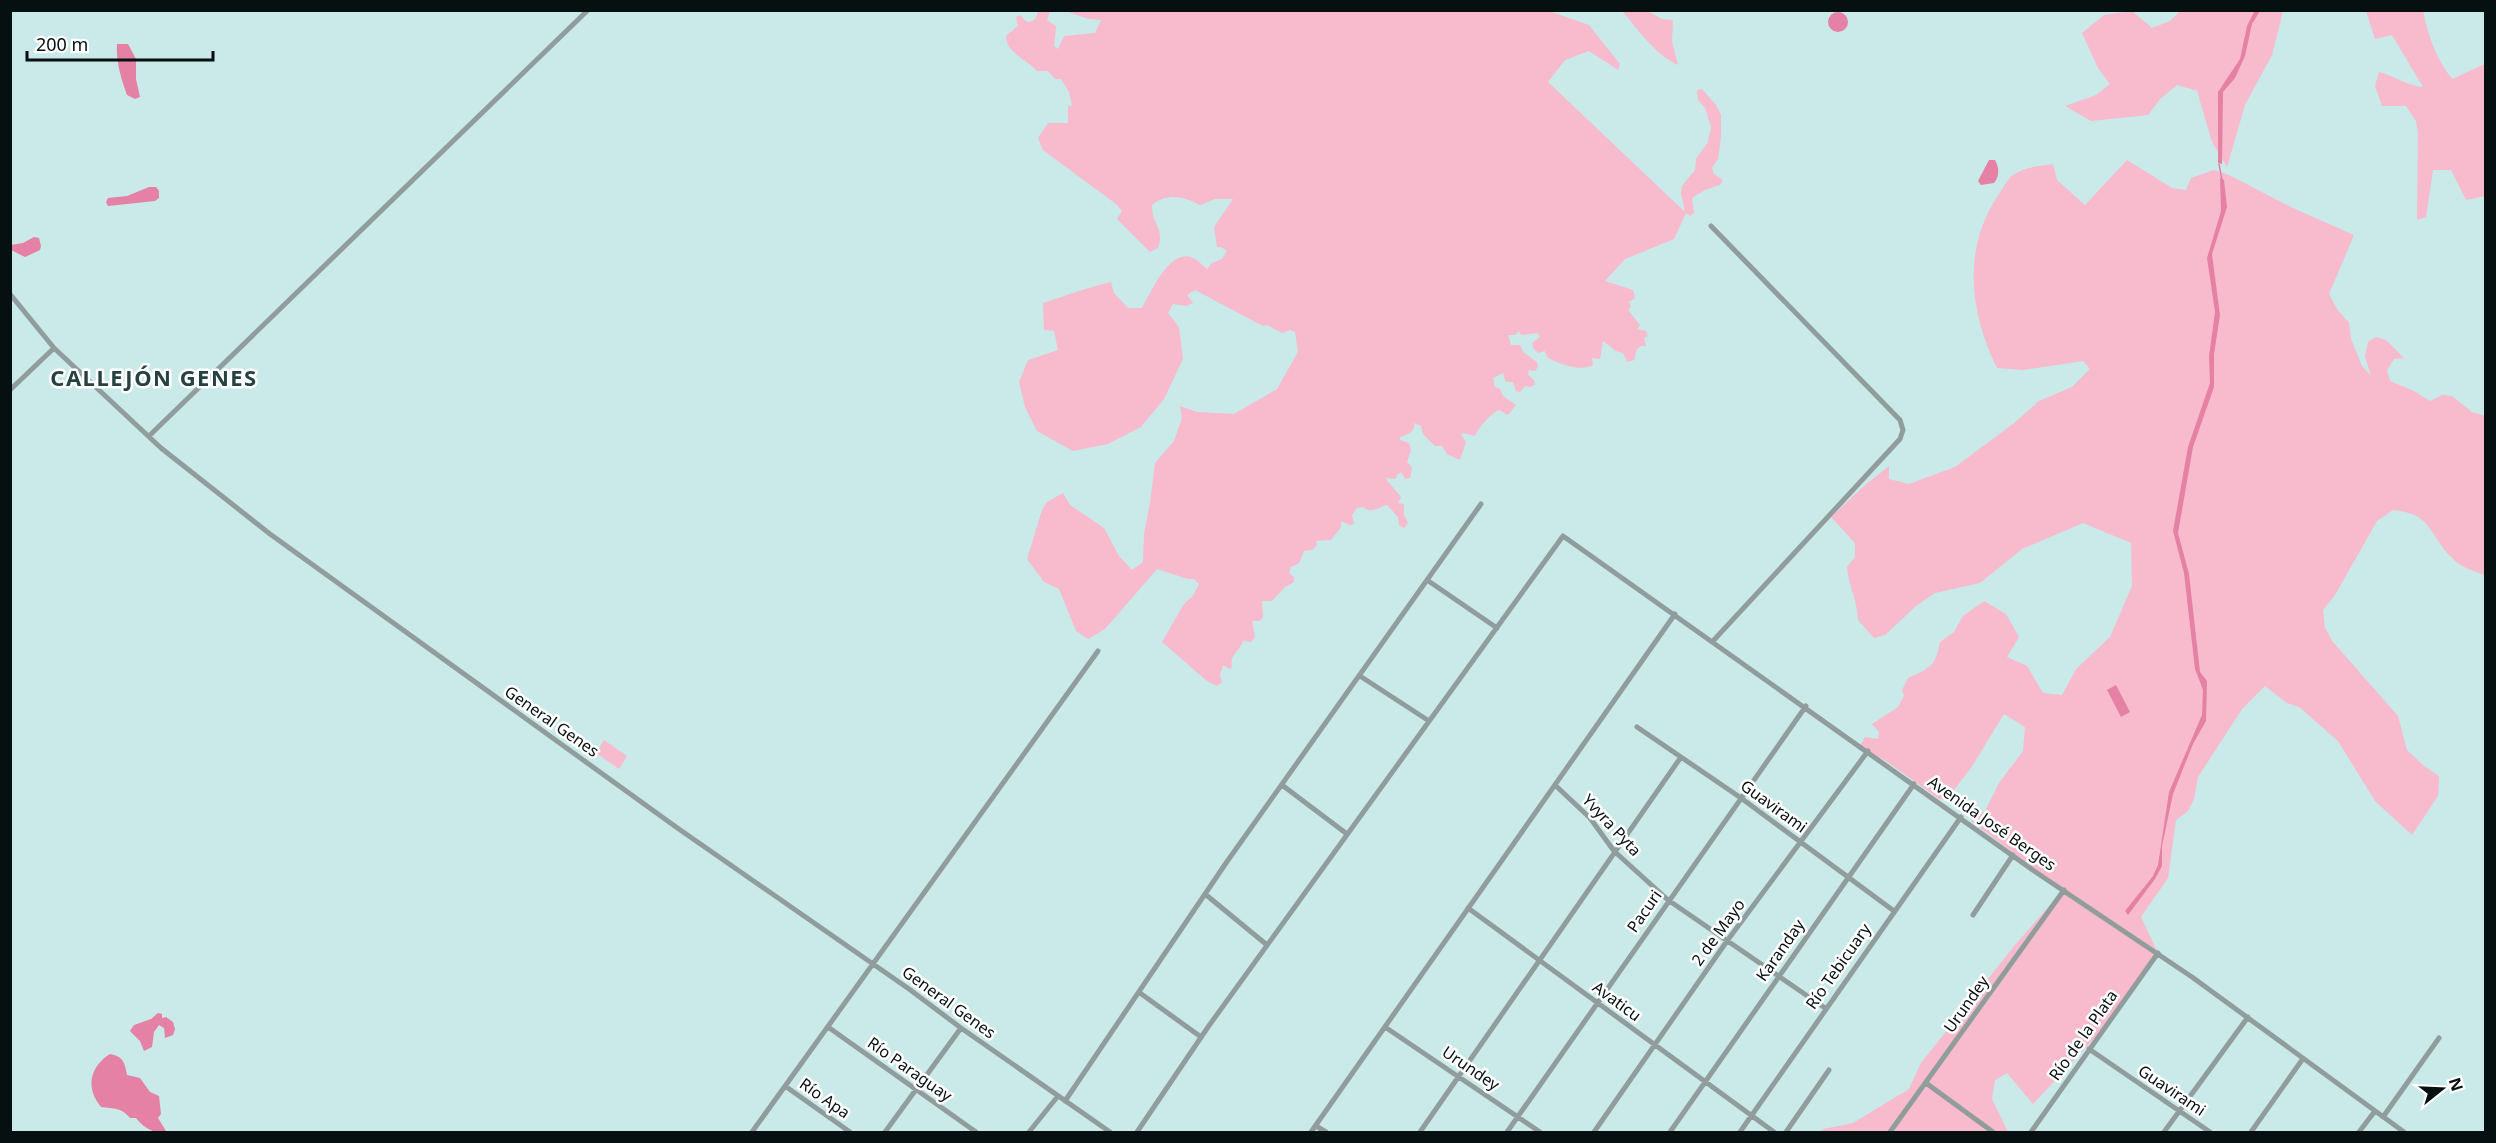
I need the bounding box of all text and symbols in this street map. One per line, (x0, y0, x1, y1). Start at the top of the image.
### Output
scale bar (27, 24, 213, 62)
text: 200 m (36, 32, 88, 56)
district label: CALLEJÓN GENES (50, 362, 258, 392)
street label: General Genes (500, 680, 604, 762)
street label: Avenida José Berges (1924, 770, 2060, 876)
street label: Guavirami (1736, 774, 1812, 838)
street label: Yvyra Pyta (1578, 789, 1646, 861)
street label: Pacuri (1622, 885, 1666, 937)
street label: 2 de Mayo (1686, 894, 1750, 970)
street label: Karanday (1751, 914, 1810, 985)
street label: Río Tebicuary (1800, 918, 1876, 1013)
street label: General Genes (898, 961, 1000, 1043)
street label: Urundey (1938, 970, 1994, 1037)
street label: Avaticu (1588, 976, 1646, 1026)
street label: Río de la Plata (2044, 985, 2122, 1085)
street label: Río Paraguay (863, 1032, 957, 1107)
street label: Urundey (1438, 1041, 1505, 1096)
street label: Guavirami (2134, 1059, 2210, 1121)
north arrow (2412, 1059, 2472, 1119)
street label: Río Apa (795, 1073, 855, 1123)
text: N (2444, 1075, 2469, 1094)

